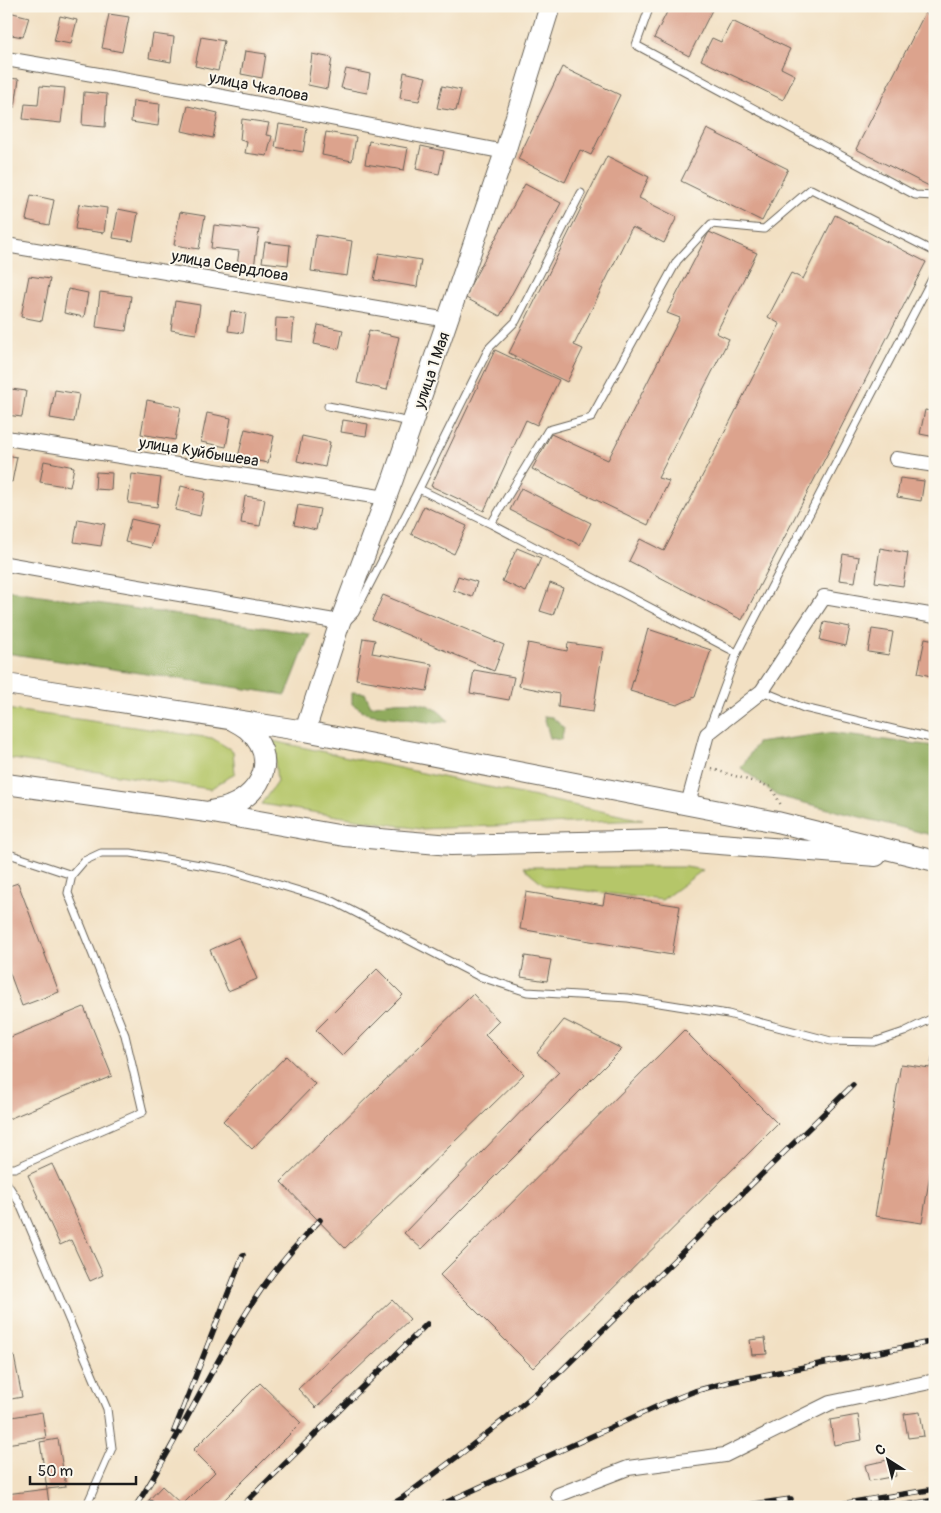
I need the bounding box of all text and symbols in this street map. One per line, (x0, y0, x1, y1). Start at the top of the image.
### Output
street label: улица Чкалова (206, 67, 310, 106)
street label: улица Свердлова (169, 246, 290, 286)
street label: улица 1 Мая (409, 329, 454, 412)
street label: улица Куйбышева (137, 432, 260, 471)
north arrow (864, 1436, 914, 1486)
text: С (872, 1440, 889, 1459)
scale bar (30, 1453, 136, 1485)
text: 50 m (38, 1462, 73, 1481)

